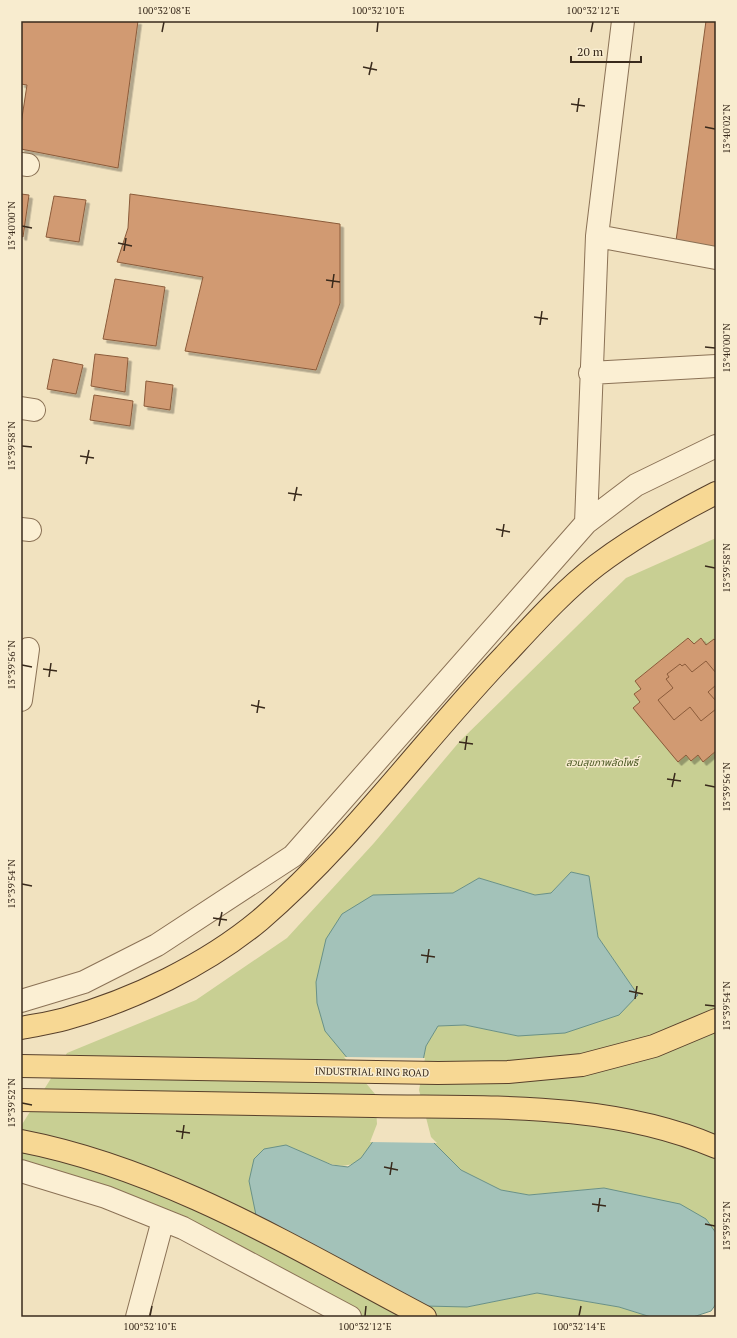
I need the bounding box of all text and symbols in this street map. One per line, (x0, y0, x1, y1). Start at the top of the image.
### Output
text: 100°32'08"E (137, 4, 191, 17)
text: 100°32'10"E (351, 4, 405, 17)
text: 100°32'12"E (566, 4, 620, 17)
scale bar (571, 38, 641, 64)
text: 20 m (577, 44, 604, 59)
text: 13°40'02"N (720, 104, 733, 154)
text: 13°40'00"N (5, 201, 18, 251)
text: 13°40'00"N (720, 323, 733, 373)
text: 13°39'58"N (5, 421, 18, 471)
text: 13°39'58"N (720, 543, 733, 593)
text: 13°39'56"N (5, 640, 18, 690)
park label: สวนสุขภาพลัดโพธิ์ (566, 756, 641, 769)
text: 13°39'56"N (720, 762, 733, 812)
text: 13°39'54"N (5, 859, 18, 909)
text: 13°39'54"N (720, 981, 733, 1031)
street label: INDUSTRIAL RING ROAD (315, 1065, 429, 1079)
text: 13°39'52"N (5, 1078, 18, 1128)
text: 13°39'52"N (720, 1201, 733, 1251)
text: 100°32'10"E (123, 1320, 177, 1333)
text: 100°32'12"E (338, 1320, 392, 1333)
text: 100°32'14"E (552, 1320, 606, 1333)

